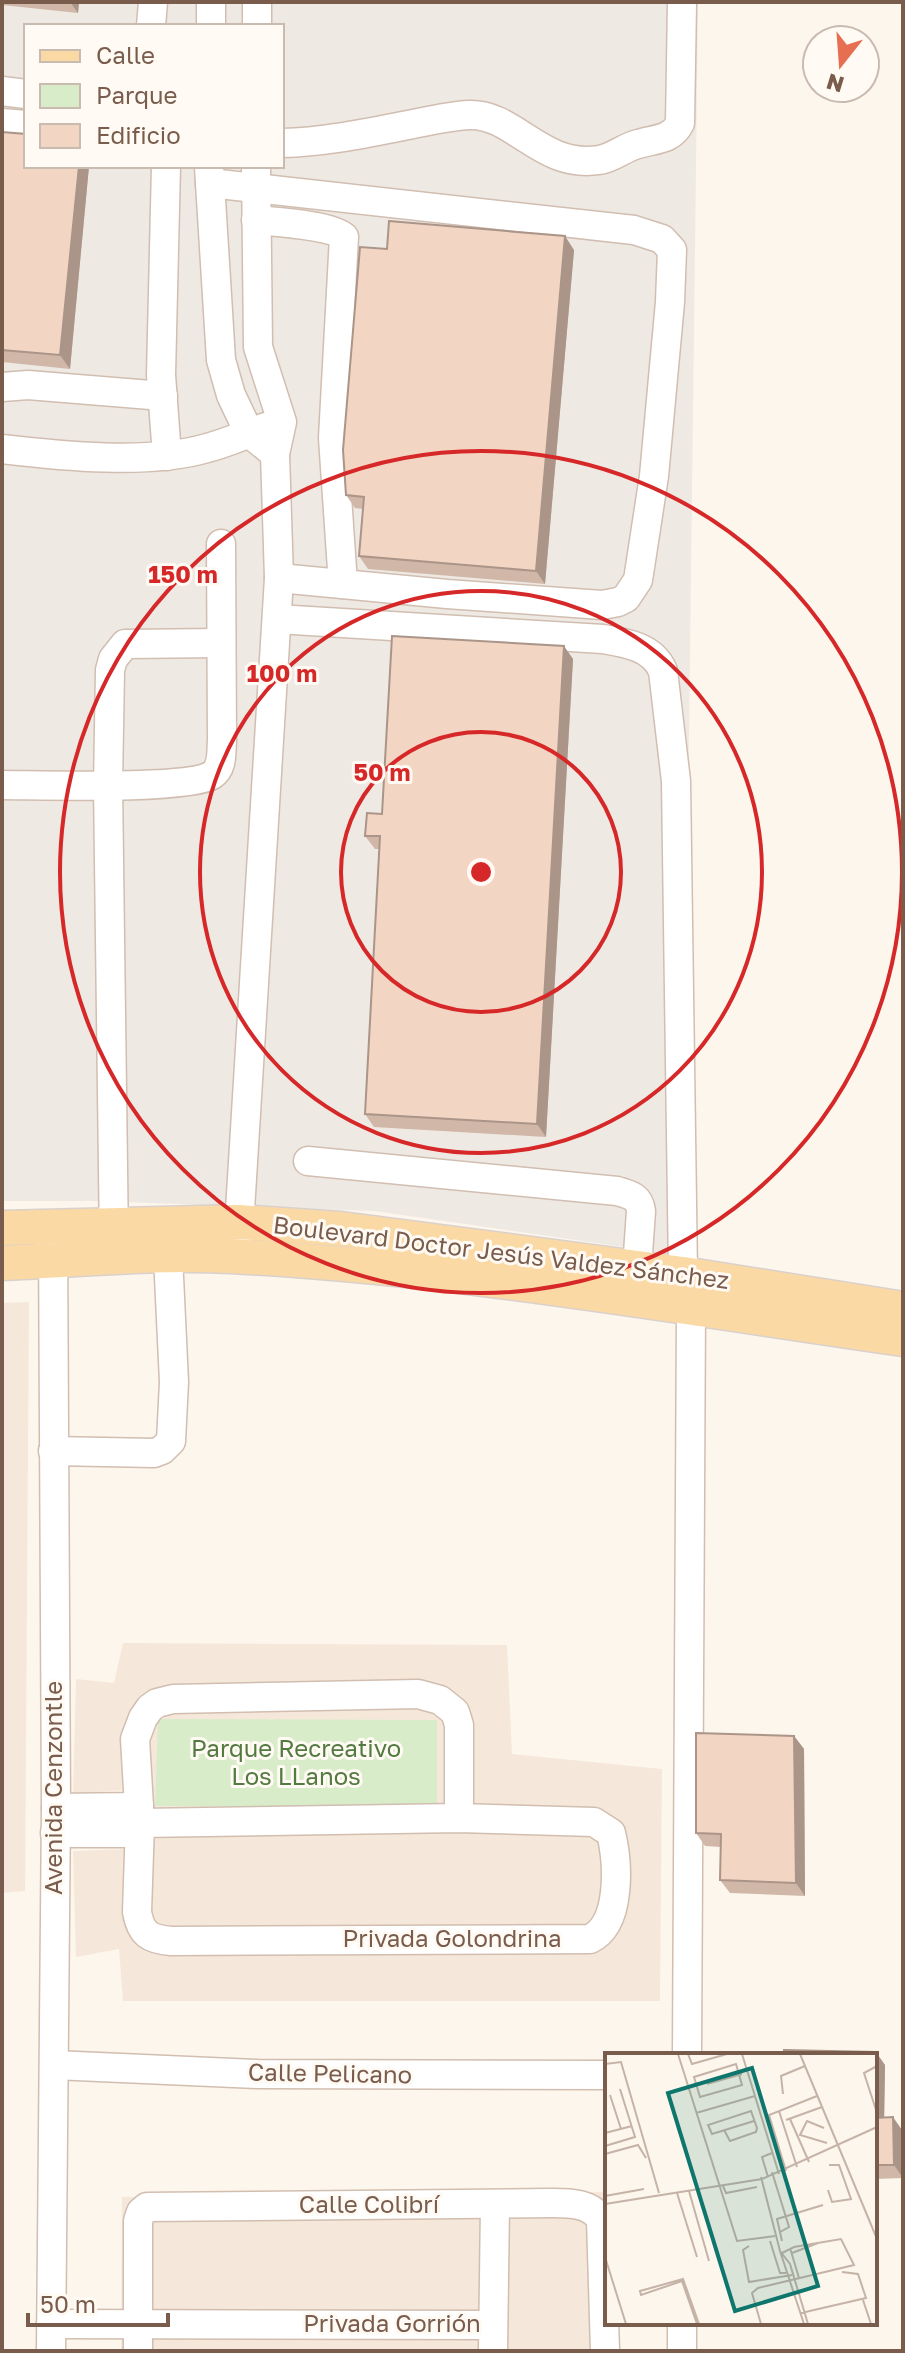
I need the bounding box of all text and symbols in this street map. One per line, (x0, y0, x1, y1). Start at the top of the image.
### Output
legend (24, 24, 284, 168)
north arrow (801, 24, 881, 104)
text: Calle (96, 40, 155, 69)
text: N (823, 68, 847, 99)
text: Parque (96, 80, 177, 109)
text: Edificio (96, 120, 181, 149)
text: 150 m (148, 559, 218, 588)
text: 100 m (247, 658, 317, 687)
text: 50 m (353, 757, 411, 786)
centre of rings (467, 858, 495, 886)
street label: Boulevard Doctor Jesús Valdez Sánchez (272, 1209, 731, 1294)
street label: Avenida Cenzontle (38, 1681, 67, 1895)
park label: Parque Recreativo Los LLanos (191, 1733, 401, 1790)
street label: Privada Golondrina (343, 1923, 561, 1952)
inset map (605, 2053, 877, 2325)
street label: Calle Pelicano (248, 2057, 412, 2088)
street label: Calle Colibrí (299, 2189, 441, 2218)
scale bar (28, 2277, 168, 2327)
text: 50 m (40, 2289, 96, 2318)
street label: Privada Gorrión (303, 2308, 481, 2337)

